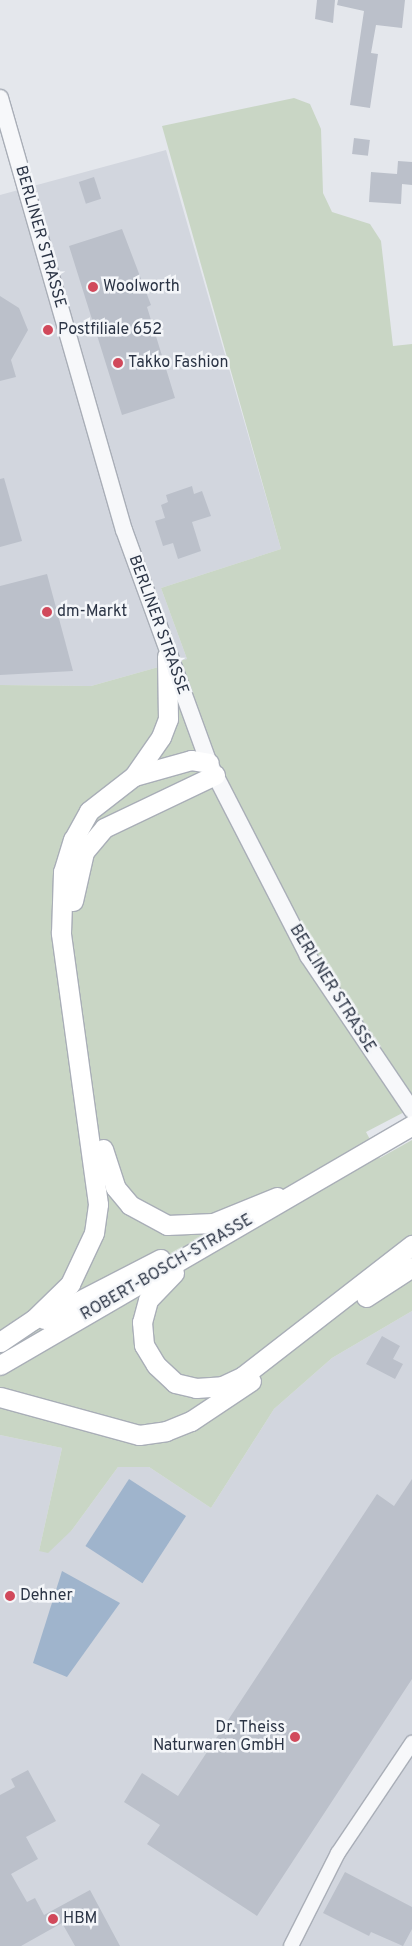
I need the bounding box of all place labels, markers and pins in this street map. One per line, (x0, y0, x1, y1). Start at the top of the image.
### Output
place label: Woolworth (103, 277, 180, 297)
marker: Woolworth (87, 281, 99, 293)
place label: Postfiliale 652 (58, 320, 162, 340)
marker: Postfiliale 652 (42, 324, 54, 336)
place label: Takko Fashion (128, 353, 228, 373)
marker: Takko Fashion (112, 357, 124, 369)
place label: dm-Markt (57, 602, 127, 622)
marker: dm-Markt (41, 606, 53, 618)
place label: Dehner (20, 1586, 73, 1606)
marker: Dehner (4, 1590, 16, 1602)
place label: Dr. Theiss Naturwaren GmbH (153, 1718, 285, 1756)
marker: Dr. Theiss Naturwaren GmbH (289, 1731, 301, 1743)
place label: HBM (63, 1909, 97, 1929)
marker: HBM (47, 1913, 59, 1925)

